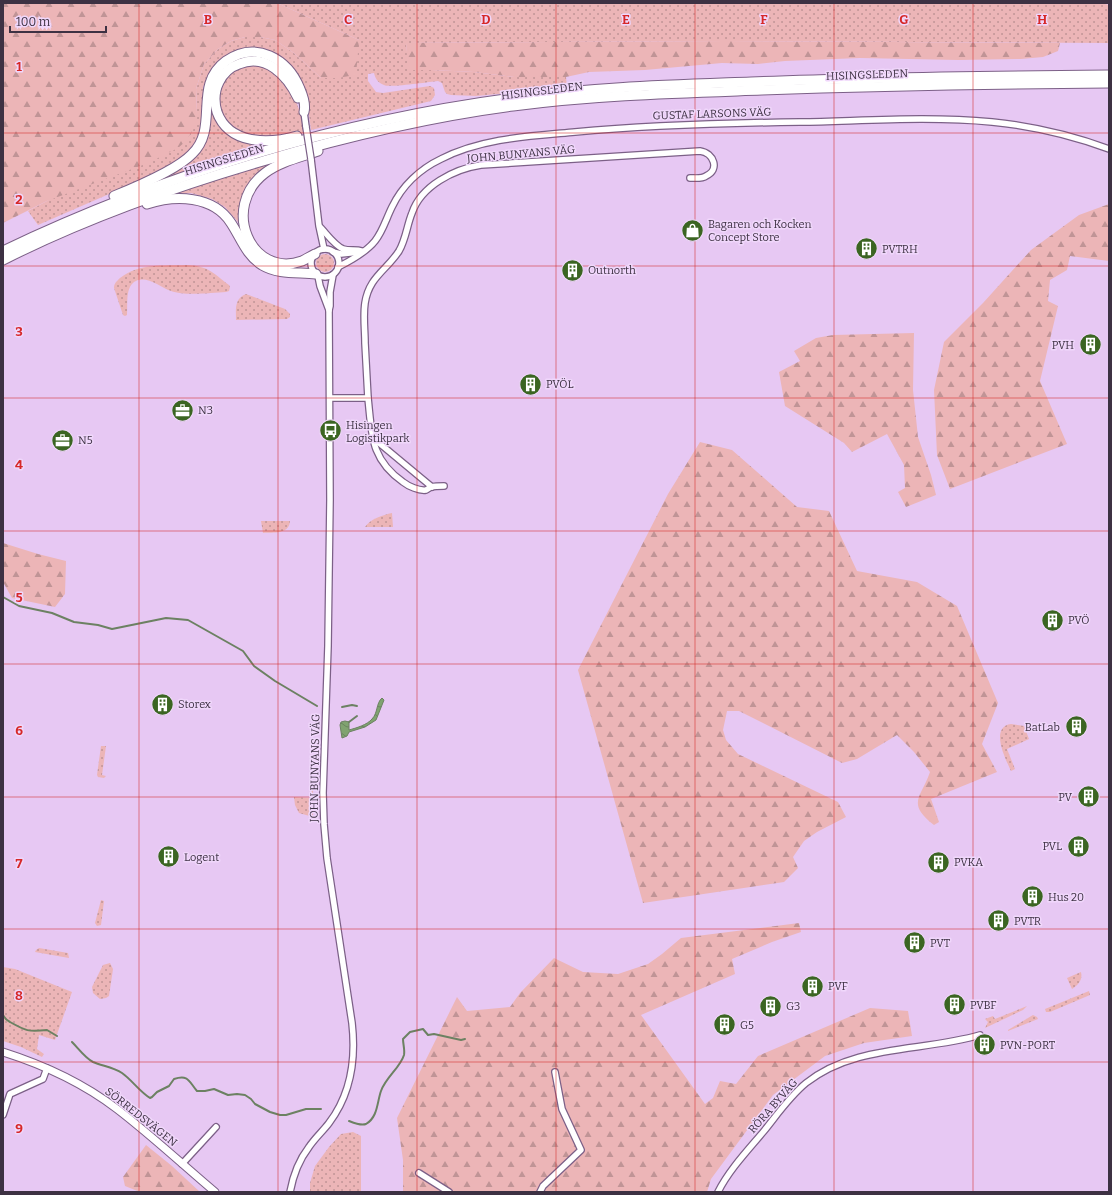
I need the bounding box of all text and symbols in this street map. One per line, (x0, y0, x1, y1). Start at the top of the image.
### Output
scale bar (10, 8, 106, 34)
text: B (204, 12, 212, 27)
text: C (344, 12, 352, 27)
text: D (481, 12, 491, 27)
text: E (622, 12, 630, 27)
text: F (760, 12, 768, 27)
text: G (899, 12, 909, 27)
text: H (1037, 12, 1047, 27)
text: 100 m (16, 15, 51, 29)
text: 1 (16, 59, 22, 74)
street label: HISINGSLEDEN (826, 67, 909, 83)
street label: HISINGSLEDEN (500, 79, 584, 102)
street label: GUSTAF LARSONS VÄG (652, 105, 772, 123)
street label: HISINGSLEDEN (183, 142, 266, 178)
street label: JOHN BUNYANS VÄG (465, 143, 576, 165)
text: 2 (15, 192, 23, 207)
shop icon: Bagaren och Kocken Concept Store (680, 217, 706, 243)
place label: Bagaren och Kocken Concept Store (708, 218, 811, 244)
building icon: PVTRH (853, 236, 879, 262)
place label: PVTRH (882, 243, 918, 256)
building icon: Outnorth (560, 257, 586, 283)
place label: Outnorth (588, 264, 636, 277)
text: 3 (15, 324, 23, 339)
building icon: PVH (1077, 332, 1103, 358)
place label: PVH (1052, 339, 1074, 352)
building icon: PVÖL (518, 371, 544, 397)
place label: PVÖL (546, 378, 574, 391)
office icon: N3 (169, 397, 195, 423)
place label: N3 (198, 404, 213, 417)
bus stop icon: Hisingen Logistikpark (317, 418, 343, 444)
place label: Hisingen Logistikpark (346, 419, 410, 445)
office icon: N5 (49, 427, 75, 453)
place label: N5 (78, 434, 93, 447)
text: 4 (15, 457, 23, 472)
text: 5 (15, 590, 23, 605)
building icon: PVÖ (1039, 607, 1065, 633)
place label: PVÖ (1068, 614, 1090, 627)
building icon: Storex (150, 691, 176, 717)
place label: Storex (178, 698, 211, 711)
street label: JOHN BUNYANS VÄG (308, 714, 322, 823)
building icon: BatLab (1063, 714, 1089, 740)
place label: BatLab (1025, 721, 1060, 734)
text: 6 (15, 723, 23, 738)
building icon: PV (1075, 784, 1101, 810)
place label: PV (1058, 791, 1072, 804)
building icon: PVL (1065, 833, 1091, 859)
place label: PVL (1042, 840, 1062, 853)
building icon: Logent (155, 844, 181, 870)
building icon: PVKA (925, 849, 951, 875)
place label: Logent (184, 851, 219, 864)
text: 7 (16, 856, 23, 871)
place label: PVKA (954, 856, 983, 869)
building icon: Hus 20 (1020, 884, 1046, 910)
place label: Hus 20 (1048, 891, 1084, 904)
building icon: PVTR (985, 908, 1011, 934)
place label: PVTR (1014, 915, 1042, 928)
building icon: PVT (901, 930, 927, 956)
place label: PVT (930, 937, 951, 950)
building icon: PVF (799, 973, 825, 999)
place label: PVF (828, 980, 848, 993)
text: 8 (15, 988, 23, 1003)
building icon: PVBF (941, 992, 967, 1018)
building icon: G3 (758, 993, 784, 1019)
place label: PVBF (970, 999, 997, 1012)
place label: G3 (786, 1000, 800, 1013)
building icon: G5 (711, 1012, 737, 1038)
place label: G5 (740, 1019, 754, 1032)
building icon: PVN-PORT (972, 1032, 998, 1058)
place label: PVN-PORT (1000, 1039, 1056, 1052)
street label: RÖRA BYVÄG (746, 1076, 800, 1136)
street label: SÖRREDSVÄGEN (102, 1085, 180, 1149)
text: 9 (15, 1121, 23, 1136)

